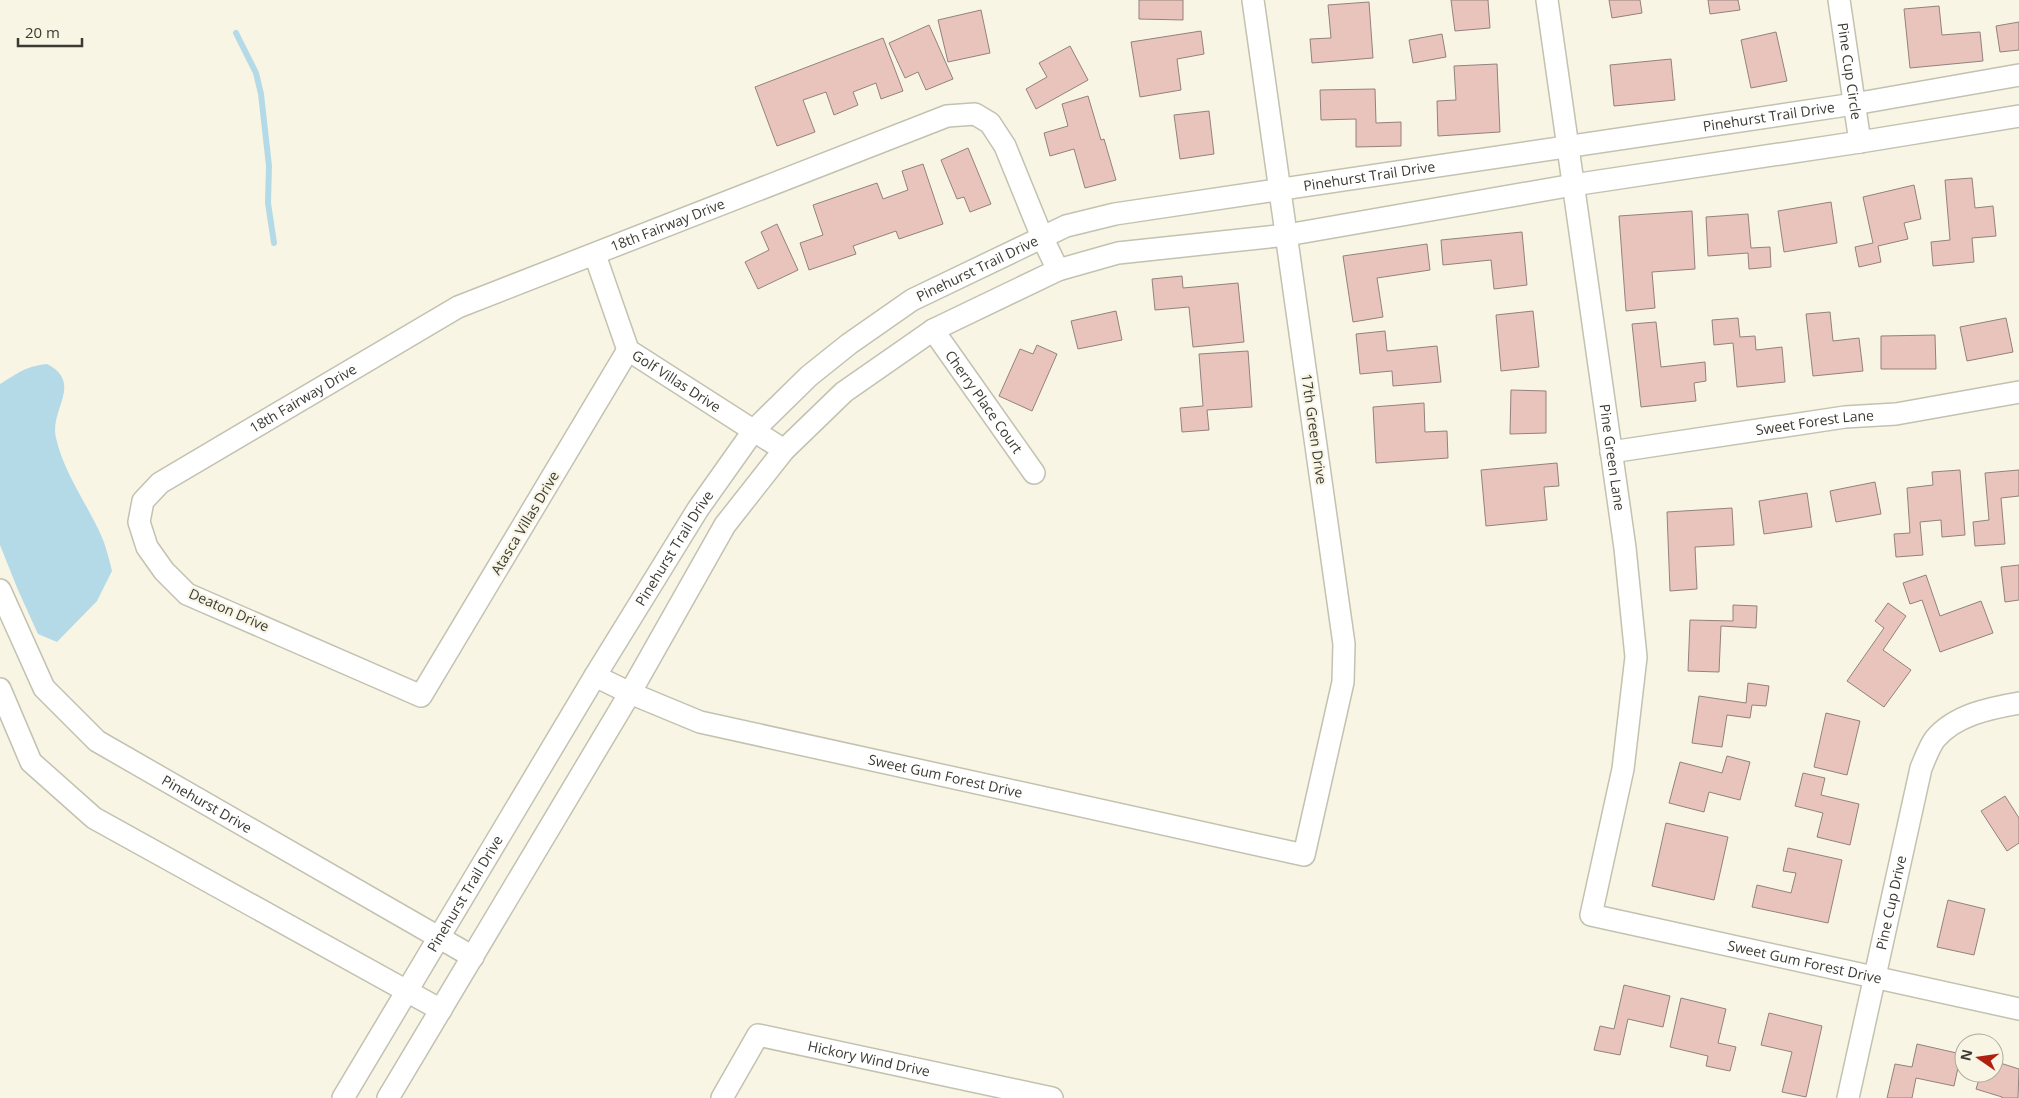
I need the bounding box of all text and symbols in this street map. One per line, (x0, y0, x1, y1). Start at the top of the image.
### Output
scale bar (18, 15, 81, 47)
street label: Pine Cup Circle (1833, 21, 1867, 121)
text: 20 m (25, 22, 60, 42)
street label: Pinehurst Trail Drive (1702, 97, 1836, 135)
street label: Pinehurst Trail Drive (1302, 156, 1436, 195)
street label: 18th Fairway Drive (608, 194, 728, 256)
street label: Pinehurst Trail Drive (913, 231, 1041, 306)
street label: Golf Villas Drive (629, 345, 725, 416)
street label: Cherry Place Court (941, 346, 1027, 457)
street label: 18th Fairway Drive (246, 359, 360, 437)
street label: 17th Green Drive (1297, 372, 1332, 486)
street label: Pine Green Lane (1596, 403, 1630, 512)
street label: Sweet Forest Lane (1754, 405, 1875, 439)
street label: Atasca Villas Drive (486, 467, 563, 578)
street label: Pinehurst Trail Drive (631, 486, 717, 609)
street label: Deaton Drive (186, 583, 272, 636)
street label: Sweet Gum Forest Drive (867, 749, 1024, 802)
street label: Pinehurst Drive (159, 770, 256, 837)
street label: Pinehurst Trail Drive (422, 831, 507, 955)
street label: Pine Cup Drive (1871, 854, 1910, 952)
street label: Sweet Gum Forest Drive (1726, 935, 1884, 988)
north arrow (1954, 1033, 2004, 1083)
street label: Hickory Wind Drive (806, 1036, 932, 1081)
text: N (1955, 1047, 1976, 1063)

